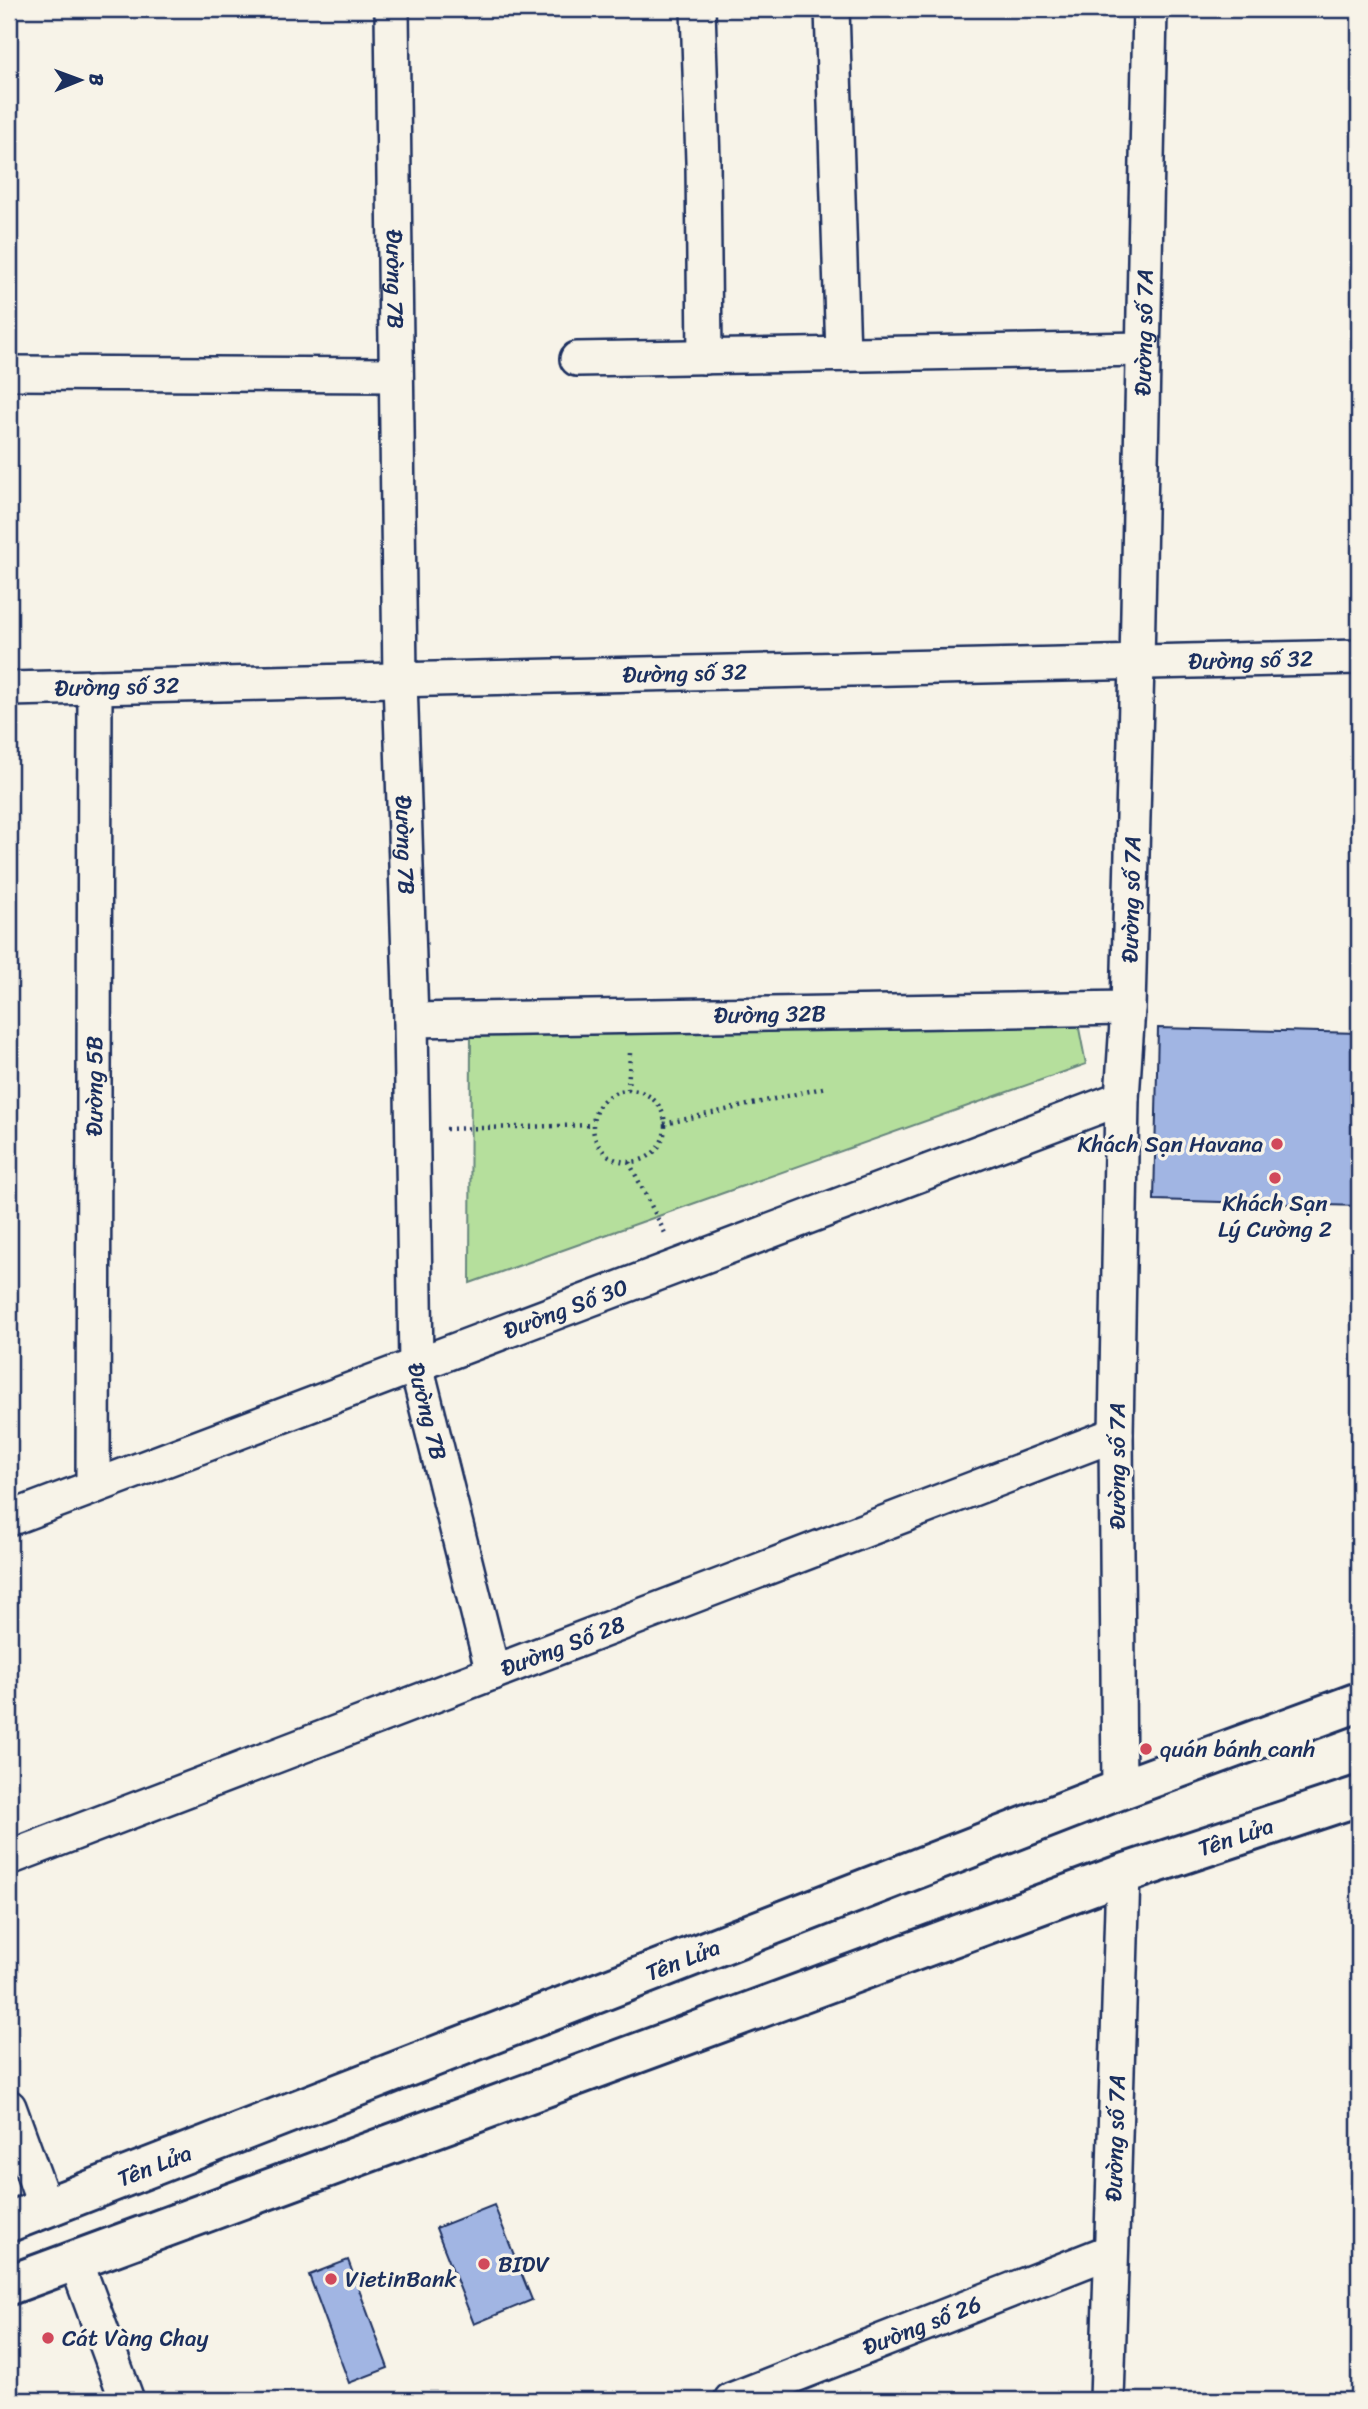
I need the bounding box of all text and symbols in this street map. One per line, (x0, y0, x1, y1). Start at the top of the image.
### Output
north arrow (46, 46, 116, 116)
text: B (80, 73, 113, 86)
street label: Đường 7B (374, 229, 416, 329)
street label: Đường số 7A (1122, 269, 1165, 396)
street label: Đường số 32 (1188, 638, 1313, 682)
street label: Đường số 32 (622, 651, 748, 695)
street label: Đường số 32 (54, 664, 180, 708)
street label: Đường 7B (383, 795, 427, 895)
street label: Đường số 7A (1109, 835, 1153, 963)
street label: Đường 32B (714, 993, 826, 1035)
street label: Đường 5B (73, 1036, 115, 1136)
place label: Khách Sạn Havana (1077, 1124, 1263, 1165)
marker: Khách Sạn Havana (1269, 1136, 1285, 1152)
marker: Khách Sạn Lý Cường 2 (1267, 1170, 1283, 1186)
place label: Khách Sạn Lý Cường 2 (1218, 1183, 1332, 1250)
street label: Đường Số 30 (497, 1266, 634, 1351)
street label: Đường 7B (396, 1358, 460, 1464)
street label: Đường số 7A (1097, 1403, 1138, 1529)
street label: Đường Số 28 (494, 1603, 631, 1688)
place label: quán bánh canh (1160, 1729, 1315, 1770)
marker: quán bánh canh (1138, 1741, 1154, 1757)
street label: Tên Lửa (1192, 1805, 1279, 1868)
street label: Tên Lửa (639, 1927, 726, 1993)
street label: Đường số 7A (1093, 2074, 1137, 2202)
street label: Tên Lửa (111, 2132, 198, 2199)
place label: BIDV (498, 2244, 550, 2285)
marker: BIDV (476, 2256, 492, 2272)
place label: VietinBank (345, 2259, 457, 2300)
marker: VietinBank (323, 2271, 339, 2287)
street label: Đường số 26 (856, 2283, 988, 2367)
place label: Cát Vàng Chay (62, 2318, 208, 2359)
marker: Cát Vàng Chay (40, 2330, 56, 2346)

